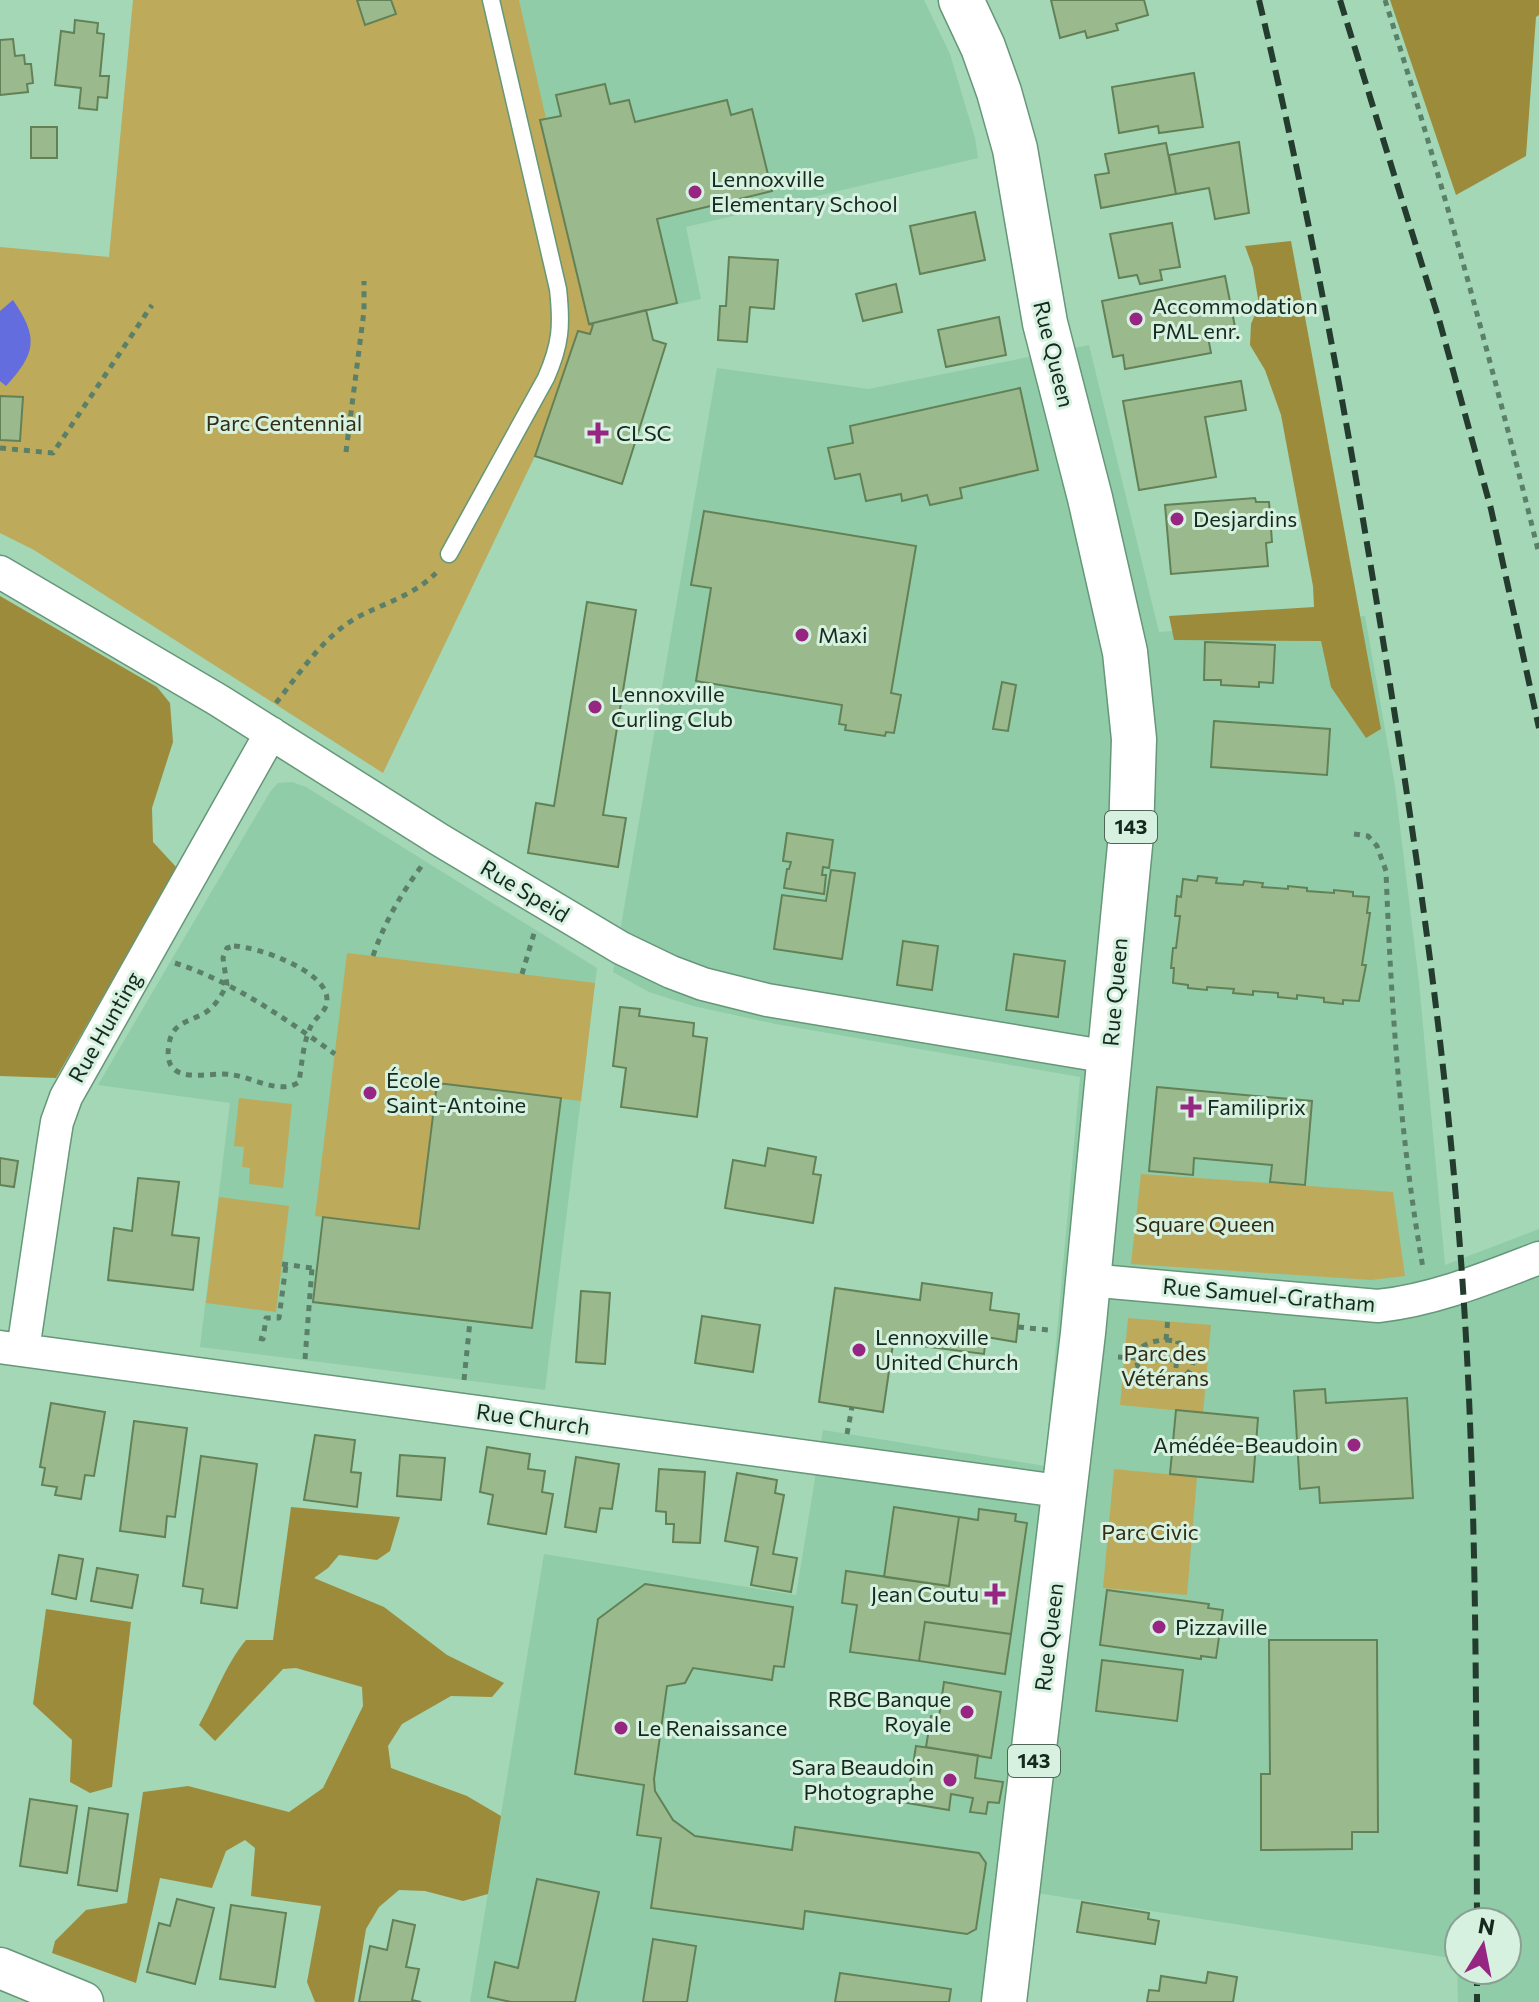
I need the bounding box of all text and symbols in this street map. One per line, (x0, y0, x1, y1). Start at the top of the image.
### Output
place label: Lennoxville Elementary School (711, 165, 898, 217)
marker: Lennoxville Elementary School (686, 183, 704, 201)
place label: Accommodation PML enr. (1152, 292, 1318, 344)
street label: Rue Queen (1028, 298, 1081, 410)
marker: Accommodation PML enr. (1127, 310, 1145, 328)
park label: Parc Centennial (206, 409, 362, 436)
place label: CLSC (616, 419, 672, 446)
marker: CLSC (587, 422, 609, 444)
place label: Desjardins (1193, 505, 1297, 532)
marker: Desjardins (1168, 510, 1186, 528)
place label: Maxi (818, 621, 868, 648)
marker: Maxi (793, 626, 811, 644)
place label: Lennoxville Curling Club (611, 680, 733, 732)
marker: Lennoxville Curling Club (586, 698, 604, 716)
road number: 143 (1105, 811, 1157, 843)
street label: Rue Speid (476, 854, 574, 928)
street label: Rue Queen (1096, 937, 1133, 1047)
street label: Rue Hunting (62, 967, 147, 1087)
place label: École Saint-Antoine (386, 1066, 526, 1118)
marker: École Saint-Antoine (361, 1084, 379, 1102)
place label: Familiprix (1207, 1093, 1306, 1120)
marker: Familiprix (1182, 1098, 1200, 1116)
park label: Square Queen (1135, 1210, 1275, 1237)
street label: Rue Samuel-Gratham (1161, 1272, 1377, 1317)
place label: Lennoxville United Church (875, 1323, 1019, 1375)
park label: Parc des Vétérans (1121, 1339, 1209, 1391)
marker: Lennoxville United Church (850, 1341, 868, 1359)
street label: Rue Church (474, 1397, 592, 1440)
place label: Amédée-Beaudoin (1153, 1431, 1338, 1458)
marker: Amédée-Beaudoin (1345, 1436, 1363, 1454)
park label: Parc Civic (1101, 1518, 1199, 1545)
place label: Jean Coutu (871, 1580, 979, 1607)
street label: Rue Queen (1028, 1581, 1069, 1693)
marker: Jean Coutu (986, 1585, 1004, 1603)
place label: Pizzaville (1175, 1613, 1267, 1640)
marker: Pizzaville (1150, 1618, 1168, 1636)
place label: RBC Banque Royale (828, 1685, 951, 1737)
marker: RBC Banque Royale (958, 1703, 976, 1721)
place label: Le Renaissance (637, 1714, 787, 1741)
marker: Le Renaissance (612, 1719, 630, 1737)
road number: 143 (1008, 1745, 1060, 1777)
place label: Sara Beaudoin Photographe (792, 1753, 934, 1805)
marker: Sara Beaudoin Photographe (941, 1771, 959, 1789)
north arrow (1443, 1906, 1523, 1986)
text: N (1476, 1911, 1497, 1941)

